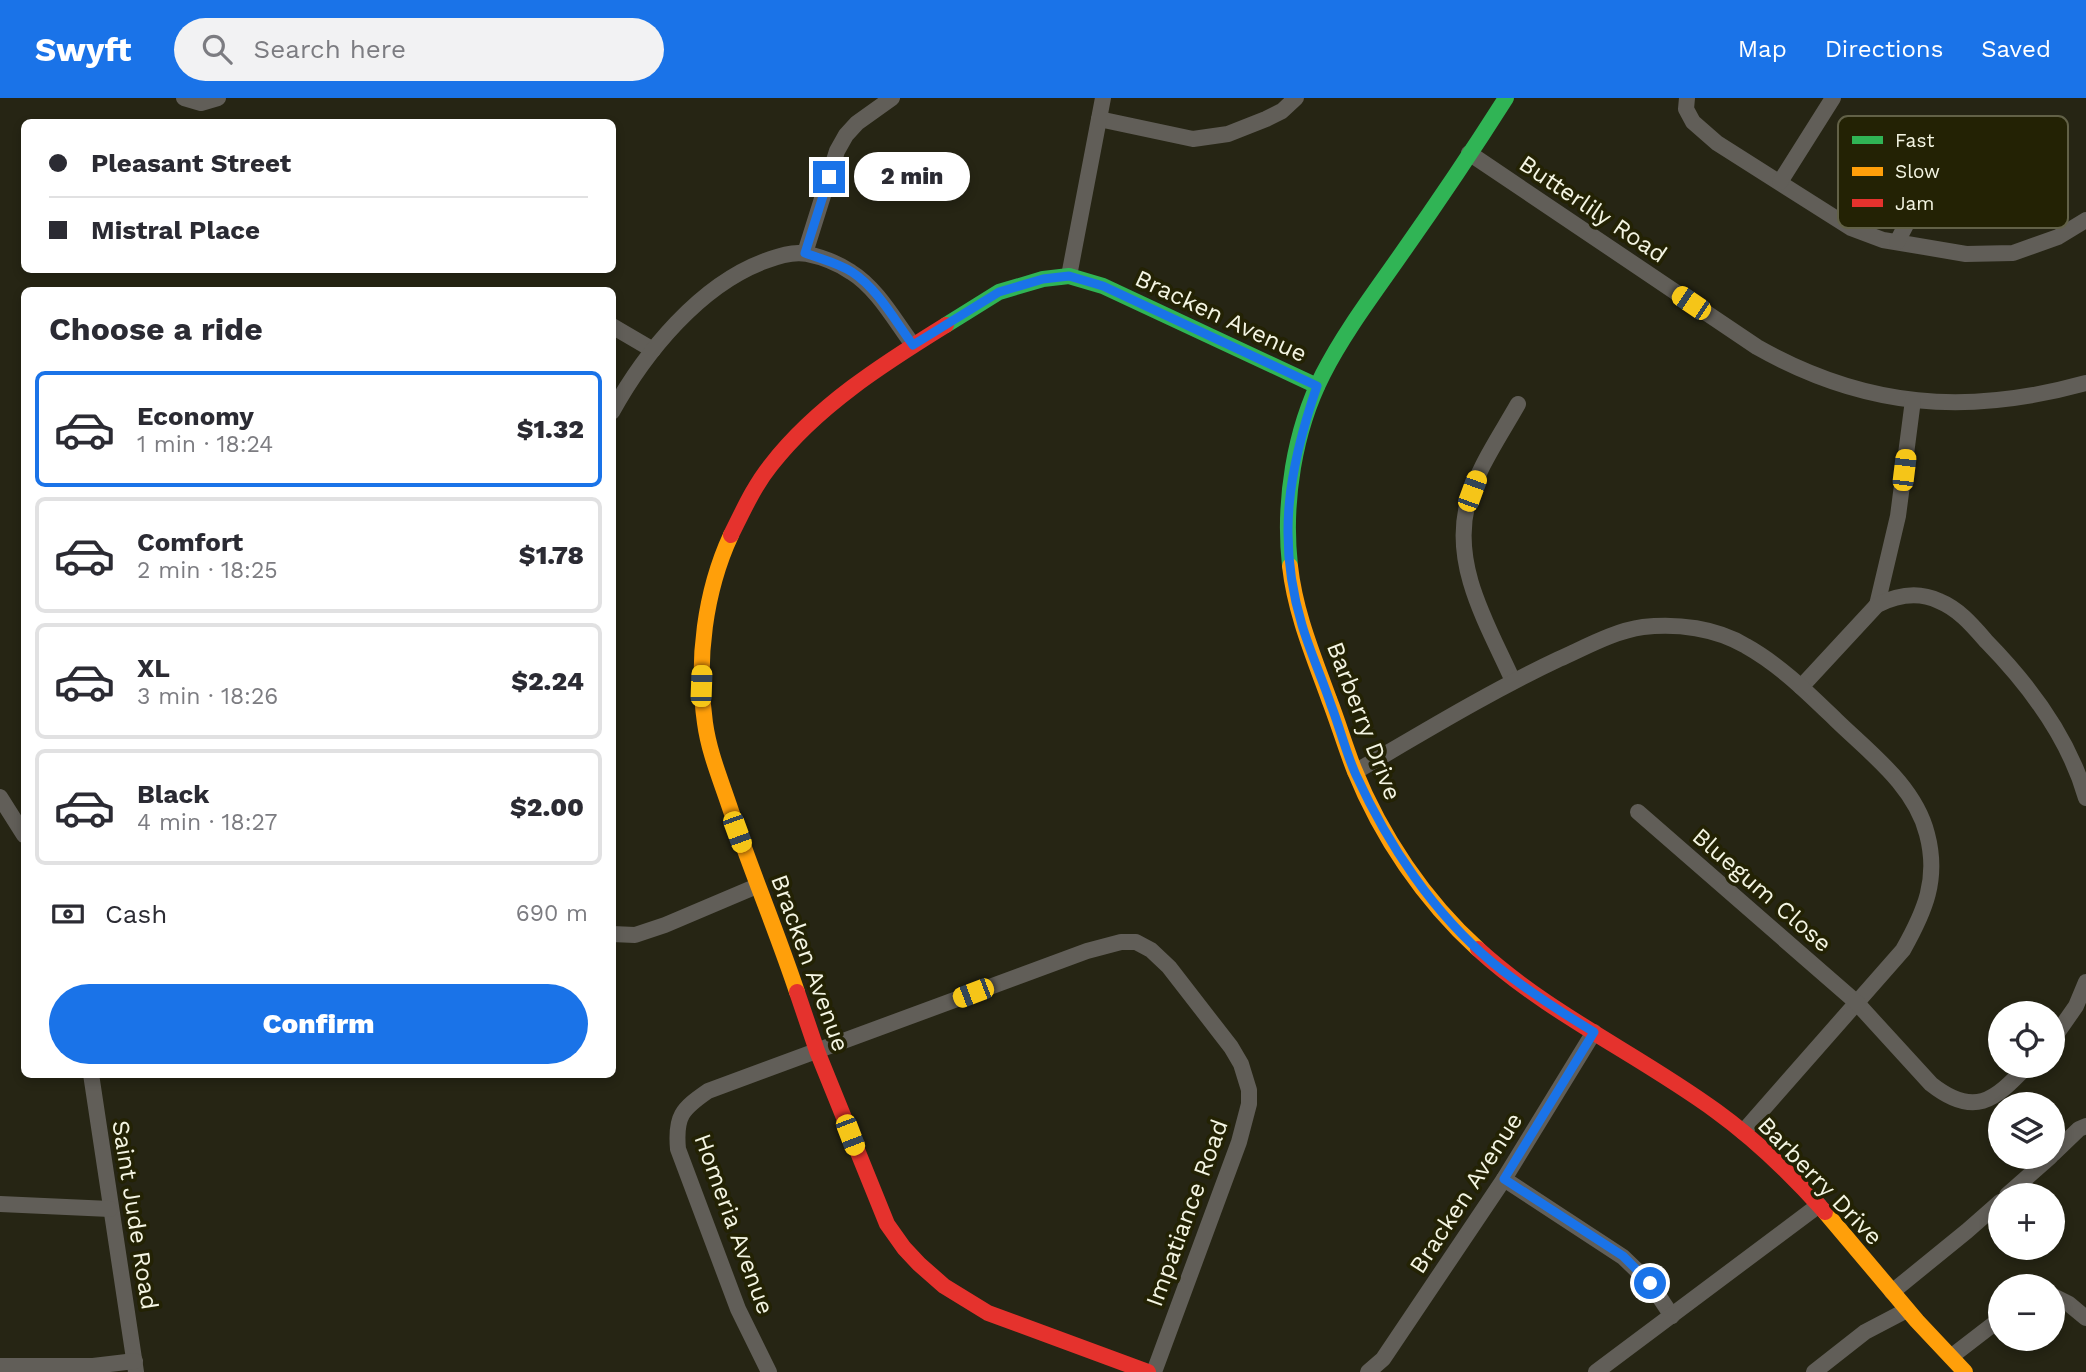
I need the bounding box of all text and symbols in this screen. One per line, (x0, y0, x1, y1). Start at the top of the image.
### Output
search box (174, 18, 664, 81)
text: Swyft (35, 30, 132, 69)
icon: search (198, 30, 236, 68)
text: Search here (254, 34, 406, 64)
text: Map (1738, 35, 1787, 63)
text: Directions (1825, 35, 1943, 63)
text: Saved (1981, 35, 2051, 63)
legend (1838, 116, 2068, 228)
text: Fast (1895, 129, 1934, 152)
text: Pleasant Street (91, 148, 291, 178)
street label: Butterlily Road (1514, 149, 1672, 269)
callout: 2 min (854, 153, 969, 202)
text: Slow (1895, 160, 1940, 183)
route end (813, 161, 845, 193)
text: 2 min (881, 163, 943, 190)
text: Jam (1895, 192, 1934, 215)
text: Mistral Place (91, 215, 260, 245)
street label: Bracken Avenue (1131, 264, 1311, 368)
car (1668, 283, 1715, 323)
text: Choose a ride (49, 310, 263, 348)
icon: car (53, 398, 116, 461)
text: Economy (137, 401, 254, 431)
text: $1.32 (517, 414, 584, 444)
text: 1 min · 18:24 (137, 431, 273, 458)
car (1892, 448, 1917, 492)
car (1455, 468, 1490, 514)
icon: car (53, 524, 116, 587)
text: Comfort (137, 527, 243, 557)
text: $1.78 (519, 540, 584, 570)
text: 2 min · 18:25 (137, 557, 278, 584)
street label: Barberry Drive (1321, 638, 1407, 804)
icon: car (53, 650, 116, 713)
text: XL (137, 653, 170, 683)
car (690, 665, 713, 707)
text: $2.24 (511, 666, 584, 696)
text: 3 min · 18:26 (137, 683, 278, 710)
icon: car (53, 776, 116, 839)
text: Black (137, 779, 209, 809)
text: $2.00 (510, 792, 584, 822)
text: 4 min · 18:27 (137, 809, 277, 836)
car (720, 809, 755, 855)
street label: Bluegum Close (1687, 822, 1837, 958)
street label: Bracken Avenue (765, 871, 855, 1055)
icon: cash (49, 895, 87, 933)
text: Cash (105, 899, 167, 929)
text: 690 m (516, 900, 588, 927)
car (950, 976, 997, 1010)
button: Confirm (49, 984, 588, 1064)
map controls (1988, 1001, 2065, 1351)
button: locate (1988, 1001, 2065, 1078)
button: layers (1988, 1092, 2065, 1169)
street label: Bracken Avenue (1404, 1107, 1528, 1279)
street label: Barberry Drive (1752, 1111, 1888, 1251)
car (833, 1112, 868, 1158)
street label: Impatiance Road (1140, 1116, 1234, 1310)
street label: Saint Jude Road (106, 1118, 164, 1312)
street label: Homeria Avenue (688, 1130, 780, 1318)
button: + (1988, 1183, 2065, 1260)
route start (1634, 1267, 1666, 1299)
button: − (1988, 1274, 2065, 1351)

